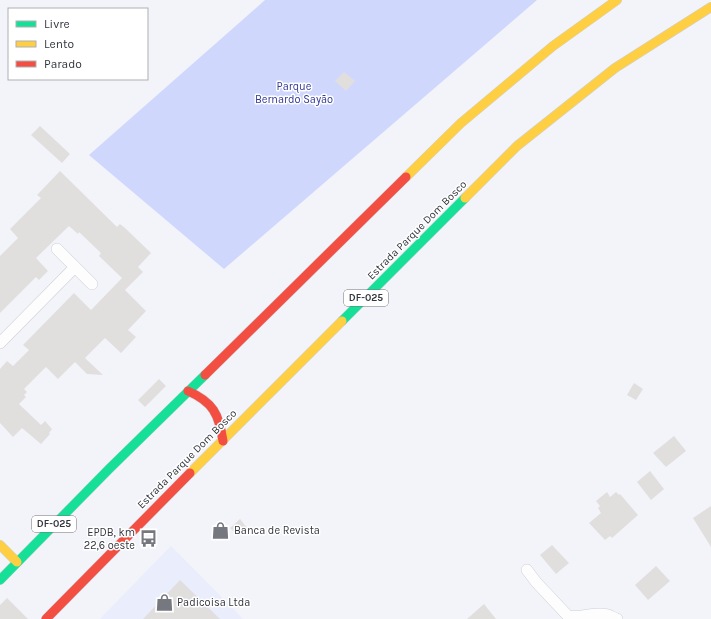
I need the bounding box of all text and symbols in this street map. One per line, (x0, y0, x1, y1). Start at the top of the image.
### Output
legend (8, 8, 148, 80)
text: Livre (44, 17, 70, 31)
text: Lento (44, 37, 74, 51)
text: Parado (44, 57, 82, 71)
park label: Parque Bernardo Sayão (255, 80, 333, 106)
street label: Estrada Parque Dom Bosco (365, 178, 469, 282)
road number: DF-025 (344, 290, 388, 306)
street label: Estrada Parque Dom Bosco (135, 407, 239, 511)
road number: DF-025 (32, 516, 76, 532)
shop icon: Banca de Revista (211, 520, 231, 540)
place label: Banca de Revista (234, 524, 320, 537)
place label: EPDB, km 22,6 oeste (84, 526, 135, 552)
bus stop icon: EPDB, km 22,6 oeste (138, 528, 158, 548)
shop icon: Padicoisa Ltda (154, 592, 174, 612)
place label: Padicoisa Ltda (177, 596, 250, 609)

